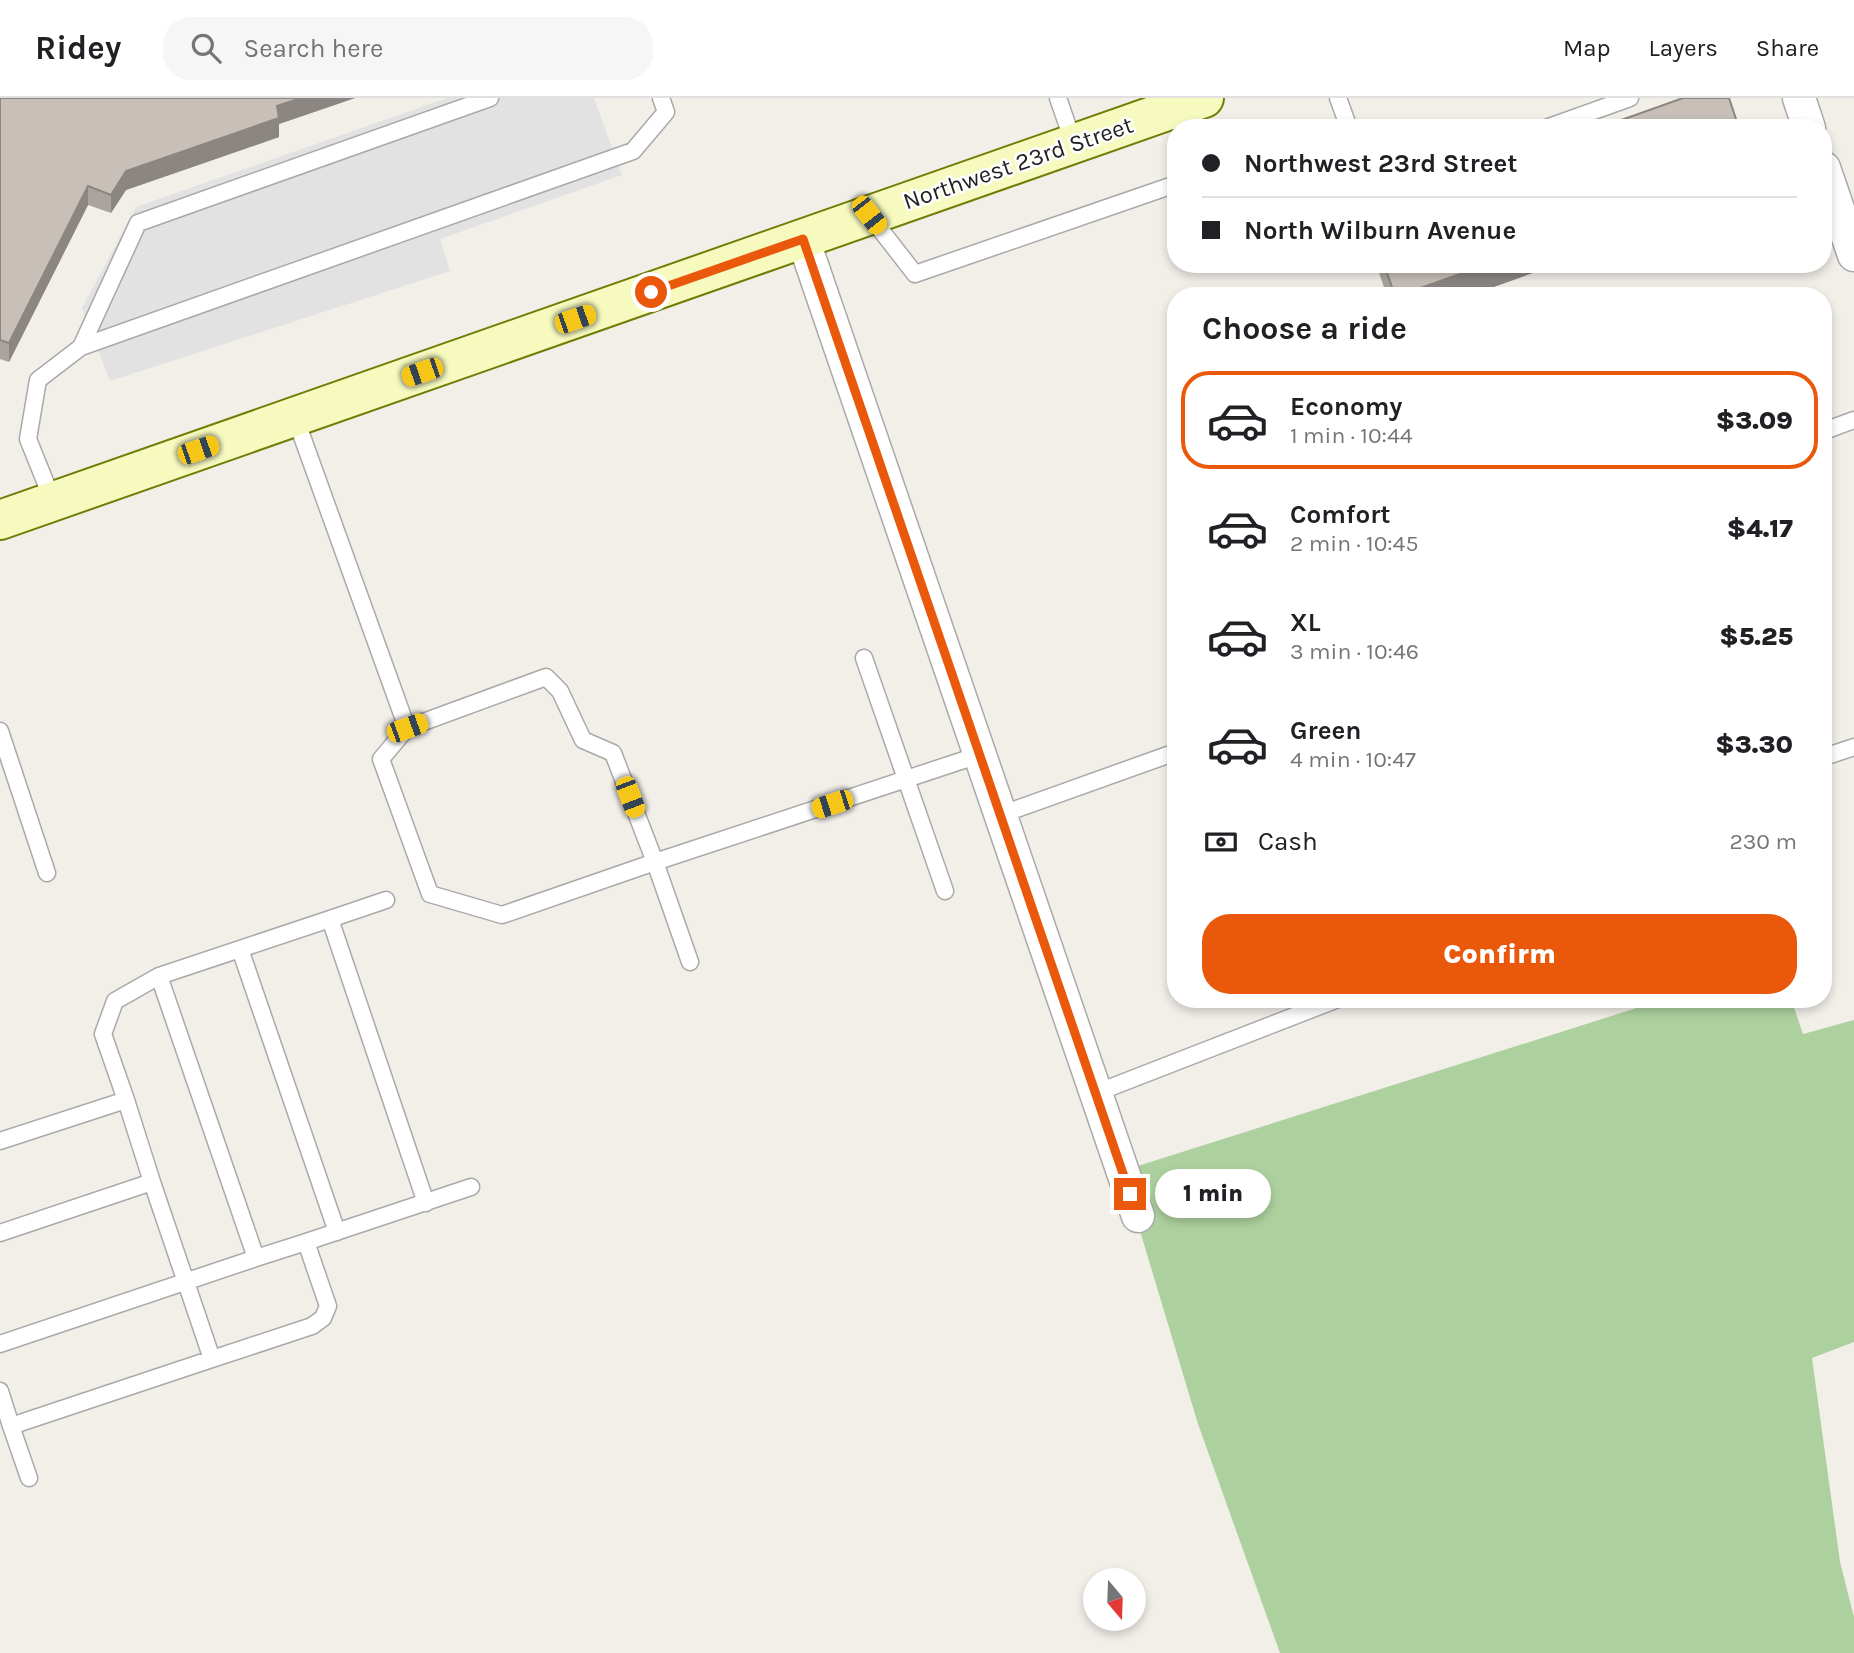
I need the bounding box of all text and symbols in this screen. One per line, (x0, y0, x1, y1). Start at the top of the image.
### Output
search box (163, 17, 653, 80)
text: Ridey (35, 29, 121, 67)
icon: search (187, 29, 225, 67)
text: Search here (243, 33, 383, 64)
text: Map (1563, 34, 1611, 62)
text: Layers (1649, 34, 1718, 62)
text: Share (1756, 34, 1819, 62)
street label: Northwest 23rd Street (899, 110, 1137, 216)
text: Northwest 23rd Street (1244, 148, 1518, 179)
car (848, 192, 891, 238)
text: North Wilburn Avenue (1244, 215, 1516, 246)
route start (635, 276, 667, 308)
car (552, 302, 599, 336)
text: Choose a ride (1202, 310, 1407, 347)
car (399, 355, 446, 389)
icon: car (1206, 389, 1269, 452)
text: Economy (1290, 391, 1402, 422)
text: $3.09 (1716, 405, 1793, 436)
text: 1 min · 10:44 (1290, 422, 1413, 449)
car (175, 433, 222, 467)
icon: car (1206, 497, 1269, 560)
text: Comfort (1290, 499, 1391, 530)
text: $4.17 (1727, 513, 1793, 544)
text: 2 min · 10:45 (1290, 530, 1418, 557)
icon: car (1206, 605, 1269, 668)
text: XL (1290, 607, 1321, 638)
text: $5.25 (1719, 621, 1793, 652)
text: 3 min · 10:46 (1290, 638, 1419, 665)
car (384, 711, 431, 745)
icon: car (1206, 713, 1269, 776)
text: Green (1290, 715, 1362, 746)
text: $3.30 (1715, 729, 1793, 760)
text: 4 min · 10:47 (1290, 746, 1416, 773)
car (613, 774, 648, 820)
car (809, 788, 856, 820)
icon: cash (1202, 823, 1240, 861)
text: Cash (1258, 826, 1318, 857)
text: 230 m (1729, 828, 1797, 855)
button: Confirm (1202, 914, 1797, 994)
callout: 1 min (1154, 1170, 1270, 1218)
route end (1114, 1178, 1146, 1210)
text: 1 min (1183, 1180, 1243, 1207)
north arrow (1083, 1568, 1146, 1631)
map controls (1083, 1568, 1146, 1631)

